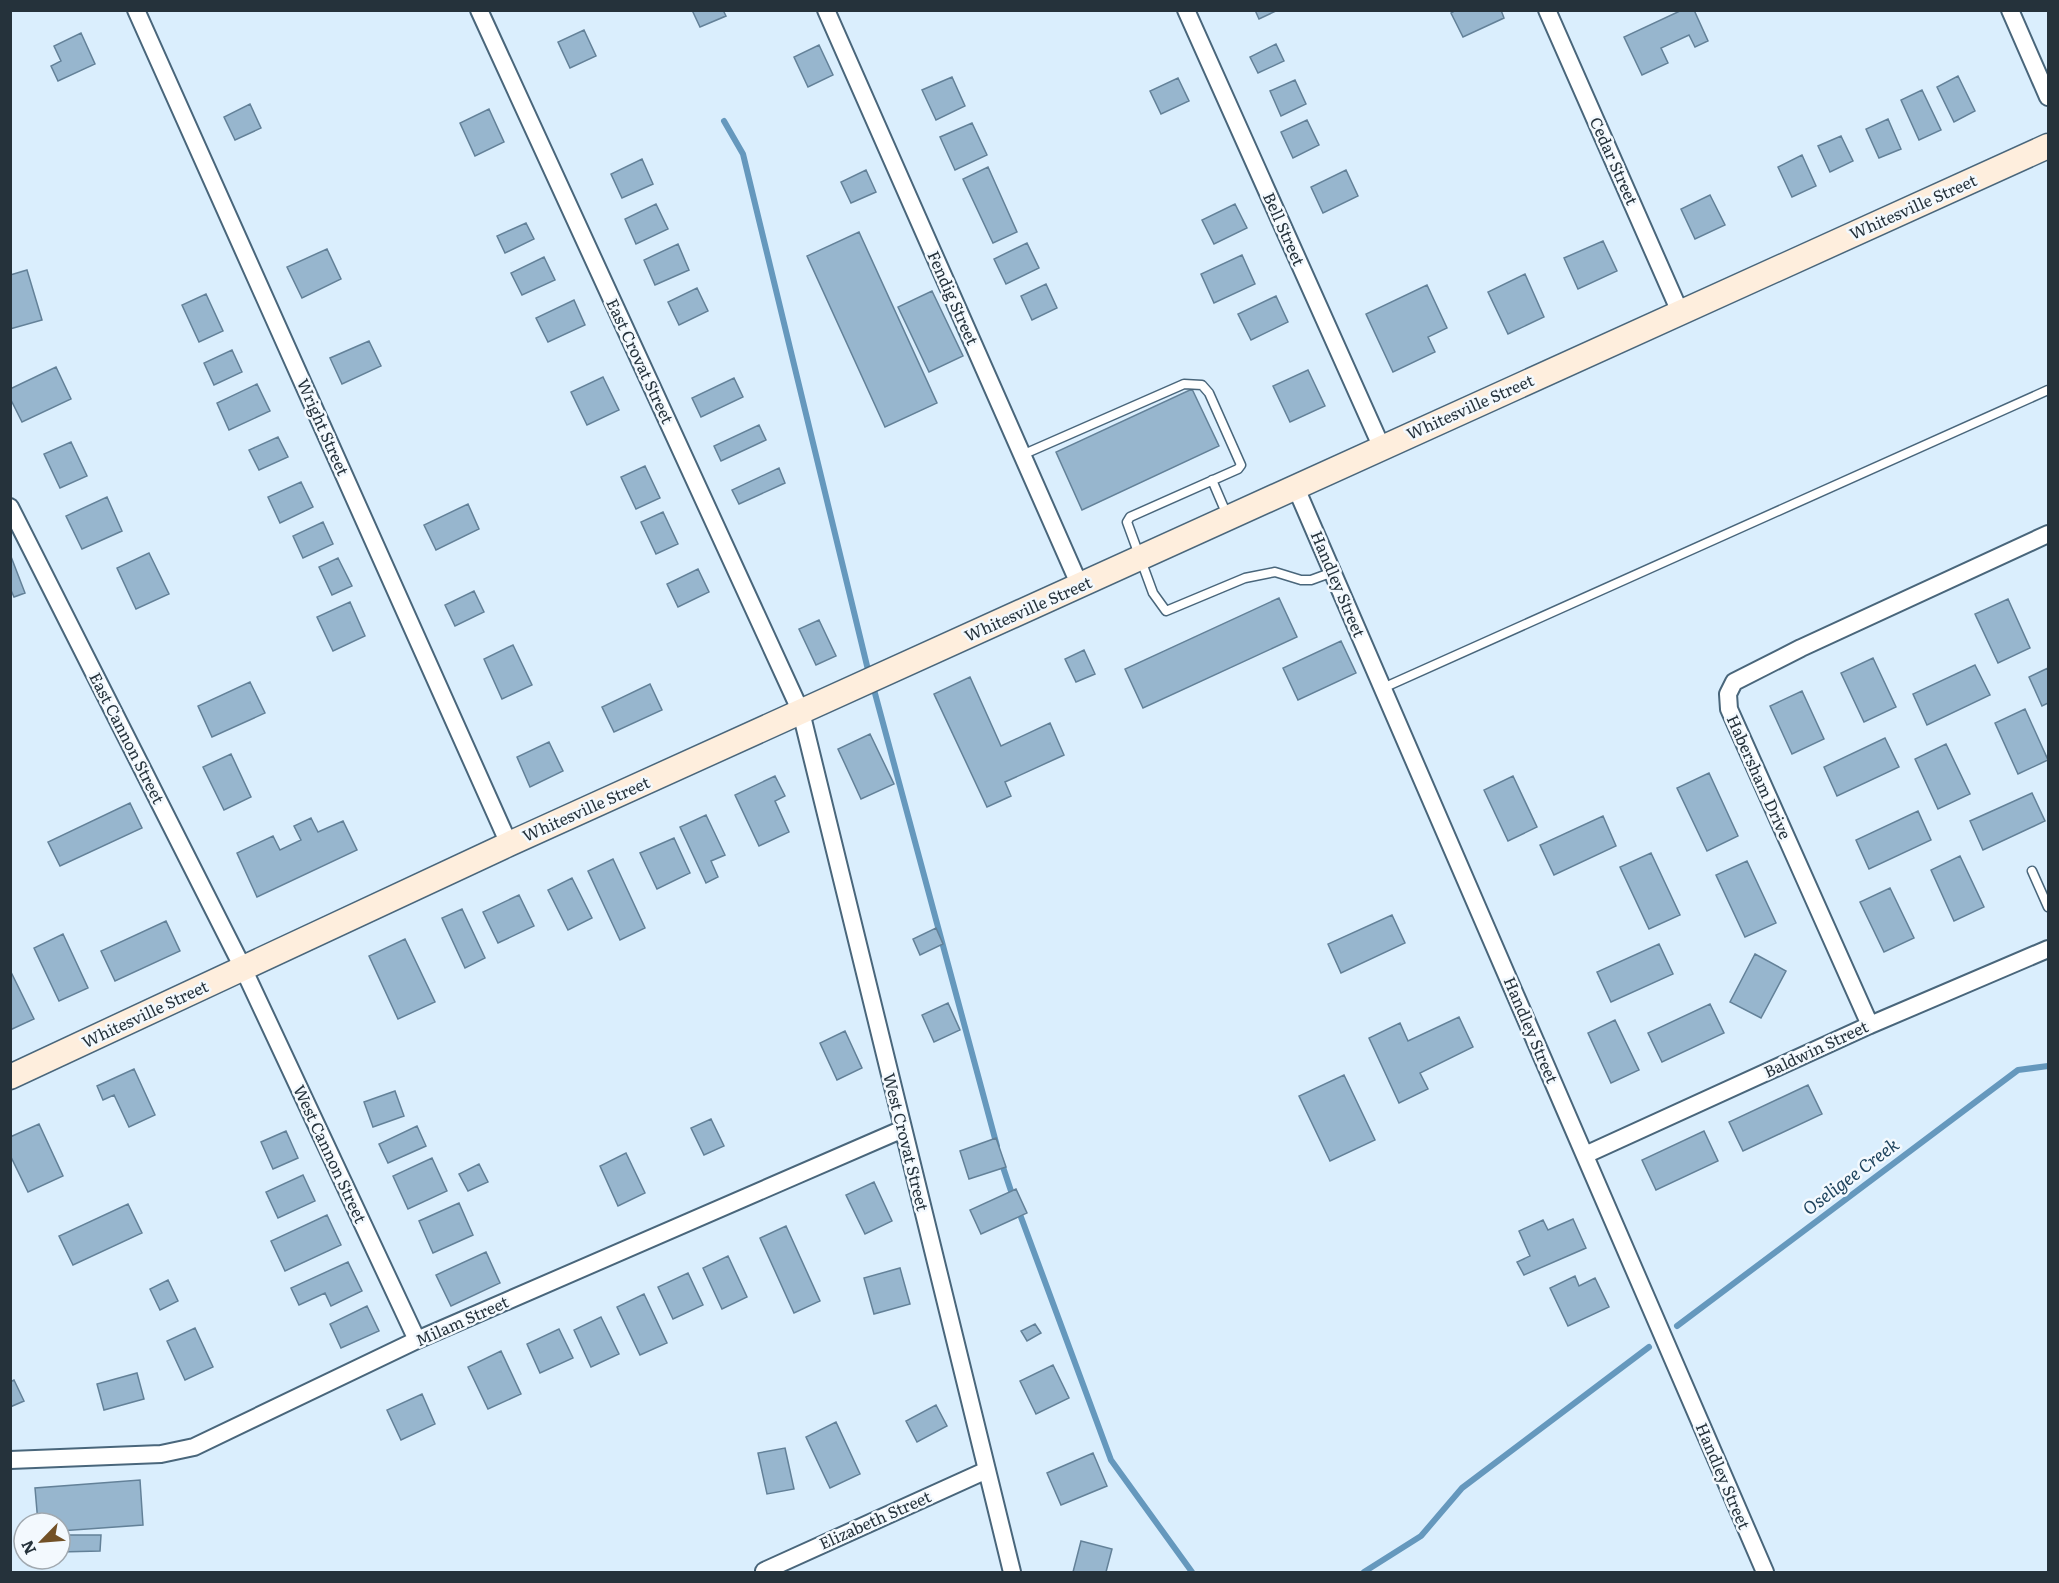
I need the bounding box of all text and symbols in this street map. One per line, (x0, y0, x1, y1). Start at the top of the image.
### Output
street label: Cedar Street (1585, 113, 1645, 209)
street label: Whitesville Street (1845, 167, 1981, 245)
street label: Bell Street (1258, 188, 1312, 270)
street label: Fendig Street (922, 247, 986, 349)
street label: East Crovat Street (601, 294, 681, 428)
street label: Whitesville Street (1402, 367, 1538, 445)
street label: Wright Street (292, 374, 356, 479)
street label: Handley Street (1306, 527, 1372, 641)
street label: Whitesville Street (960, 569, 1096, 647)
street label: East Cannon Street (84, 668, 172, 808)
street label: Habersham Drive (1722, 710, 1798, 843)
street label: Whitesville Street (518, 769, 654, 847)
street label: Whitesville Street (77, 973, 212, 1053)
street label: Handley Street (1499, 973, 1565, 1087)
street label: Baldwin Street (1759, 1013, 1872, 1083)
street label: West Crovat Street (878, 1070, 936, 1214)
street label: West Cannon Street (288, 1081, 374, 1227)
water label: Oseligee Creek (1796, 1130, 1904, 1221)
street label: Milam Street (411, 1289, 512, 1351)
street label: Handley Street (1691, 1419, 1757, 1533)
street label: Elizabeth Street (815, 1483, 935, 1555)
north arrow (12, 1511, 72, 1571)
text: N (14, 1537, 41, 1559)

